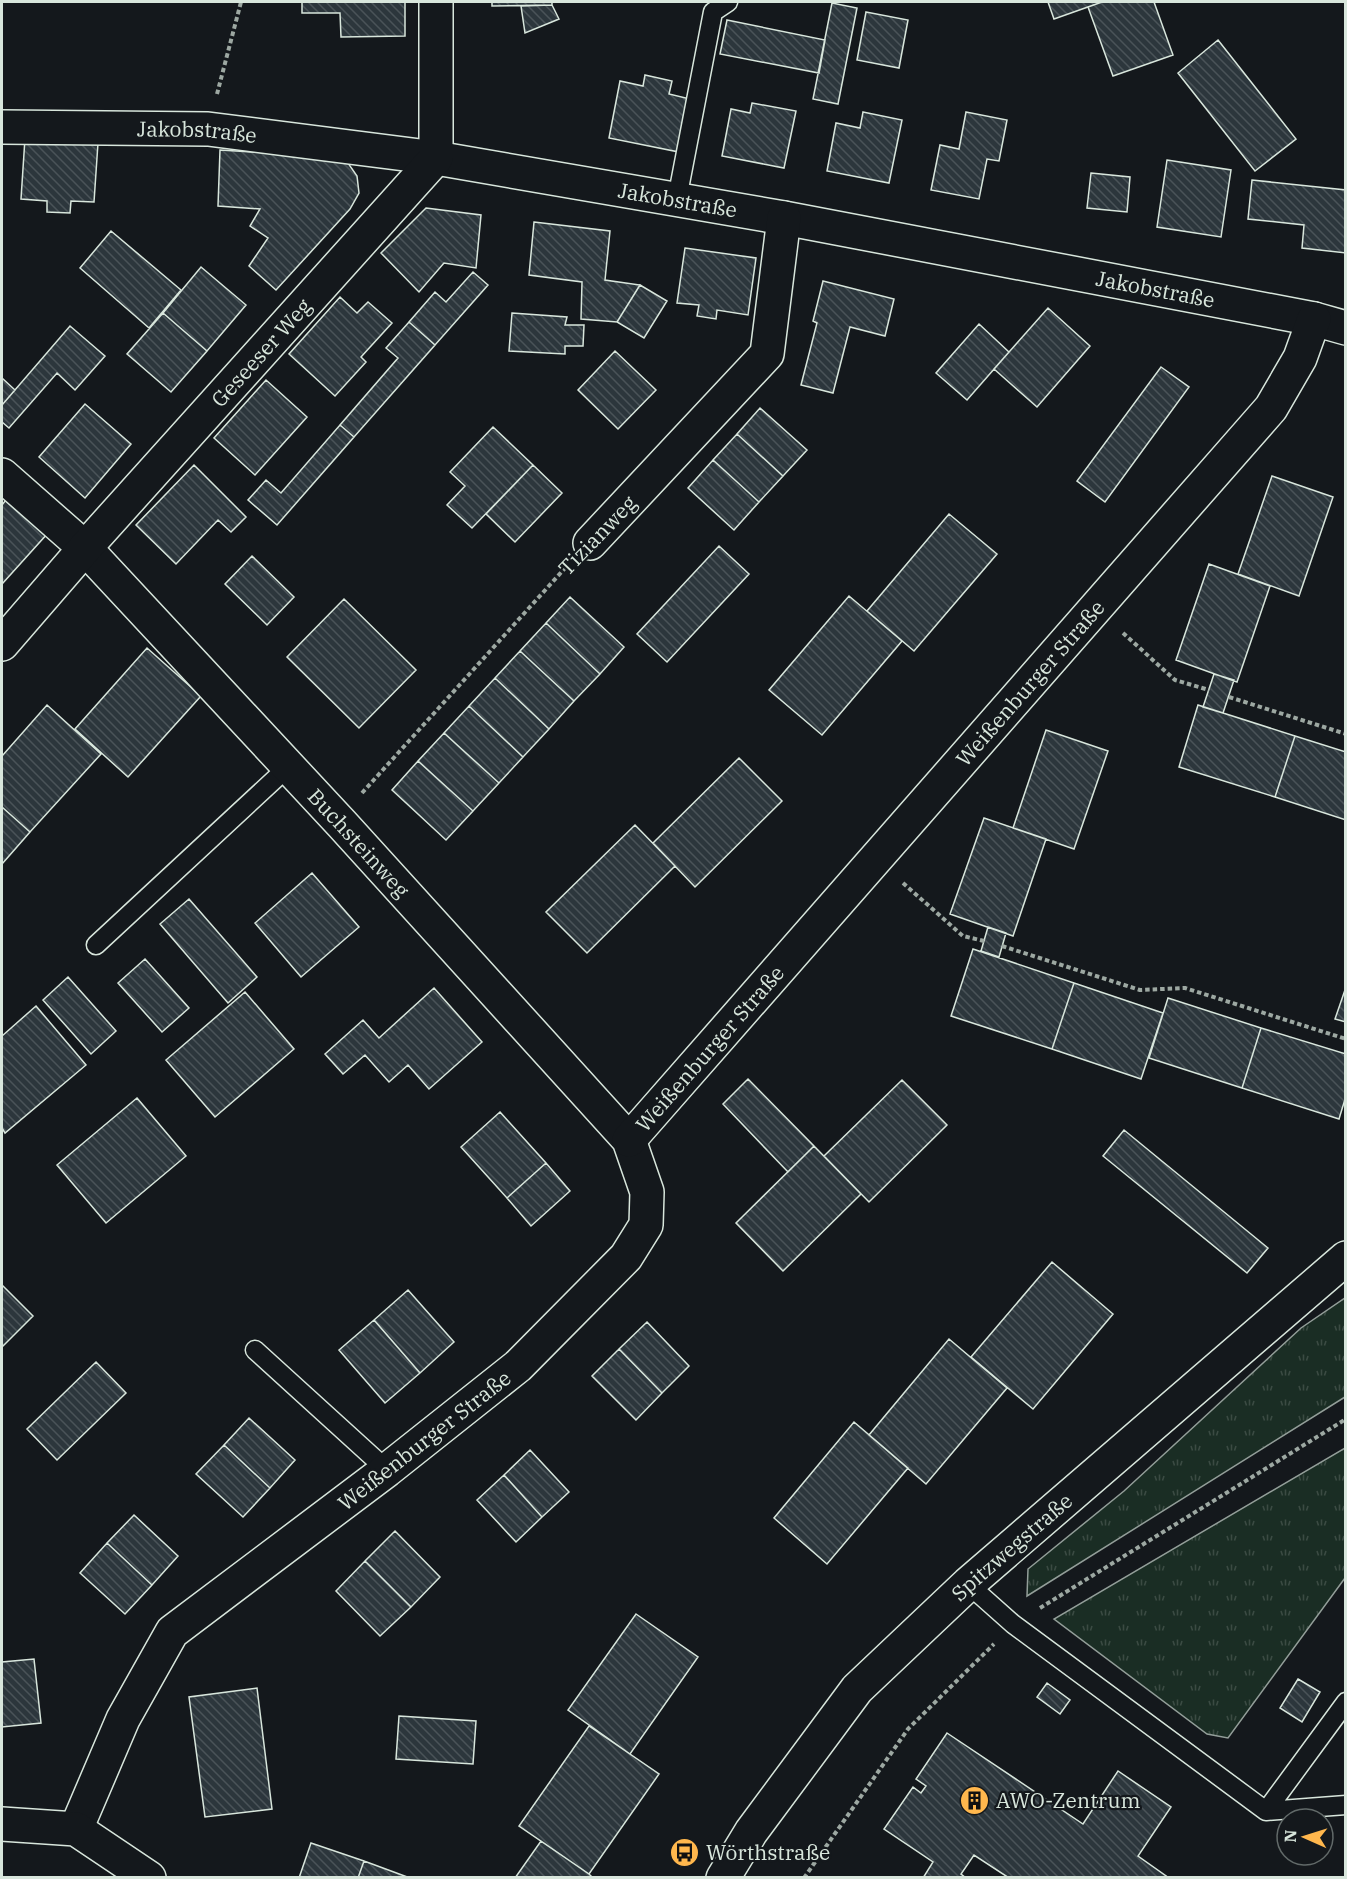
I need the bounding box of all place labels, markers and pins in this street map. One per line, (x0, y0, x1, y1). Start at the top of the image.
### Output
building icon: AWO-Zentrum (959, 1784, 991, 1816)
place label: AWO-Zentrum (996, 1786, 1140, 1814)
bus stop icon: Wörthstraße (669, 1836, 701, 1868)
place label: Wörthstraße (706, 1838, 830, 1866)

